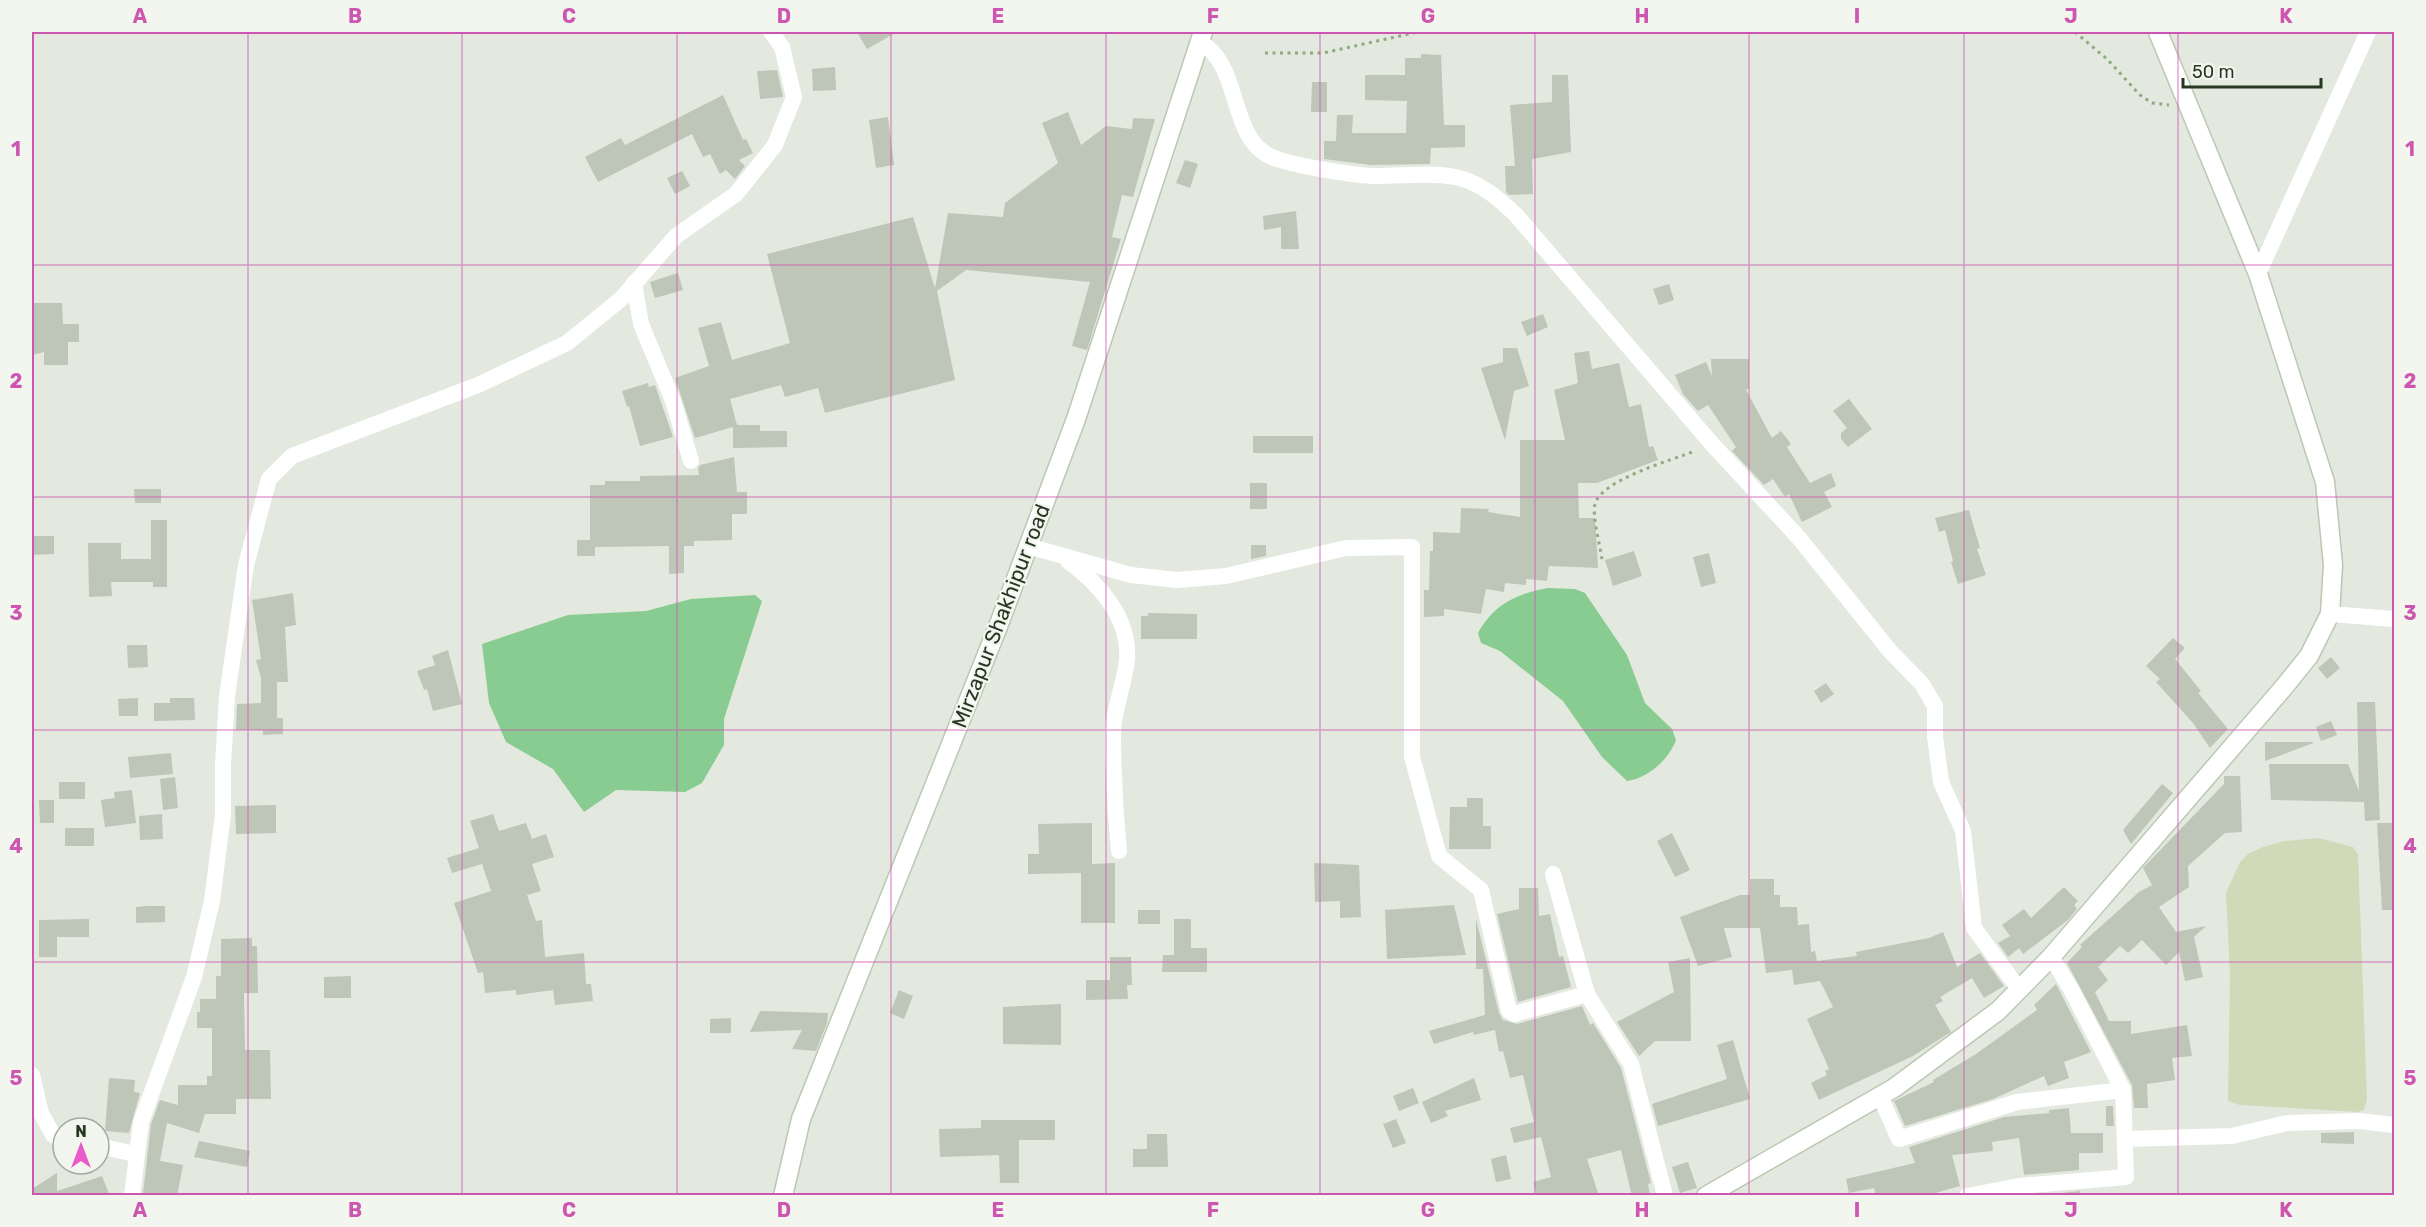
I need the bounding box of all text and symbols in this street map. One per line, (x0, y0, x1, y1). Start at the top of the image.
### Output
text: A (133, 4, 148, 28)
text: B (348, 4, 362, 28)
text: C (562, 4, 576, 28)
text: D (777, 4, 791, 28)
text: E (992, 4, 1004, 28)
text: F (1207, 4, 1219, 28)
text: G (1421, 4, 1435, 28)
text: H (1635, 4, 1649, 28)
text: I (1854, 4, 1860, 28)
text: J (2064, 4, 2078, 28)
text: K (2279, 4, 2293, 28)
scale bar (2183, 51, 2321, 89)
text: 50 m (2192, 61, 2235, 83)
text: 1 (11, 137, 21, 161)
text: 1 (2405, 137, 2415, 161)
text: 2 (10, 369, 23, 393)
text: 2 (2404, 369, 2417, 393)
street label: Mirzapur Shakhipur road (946, 500, 1055, 731)
text: 3 (9, 601, 23, 625)
text: 3 (2403, 601, 2417, 625)
text: 4 (9, 834, 23, 858)
text: 4 (2403, 834, 2417, 858)
text: 5 (10, 1066, 23, 1090)
text: 5 (2404, 1066, 2417, 1090)
north arrow (51, 1116, 111, 1176)
text: N (75, 1122, 87, 1141)
text: A (133, 1198, 148, 1222)
text: B (348, 1198, 362, 1222)
text: C (562, 1198, 576, 1222)
text: D (777, 1198, 791, 1222)
text: E (992, 1198, 1004, 1222)
text: F (1207, 1198, 1219, 1222)
text: G (1421, 1198, 1435, 1222)
text: H (1635, 1198, 1649, 1222)
text: I (1854, 1198, 1860, 1222)
text: J (2064, 1198, 2078, 1222)
text: K (2279, 1198, 2293, 1222)

